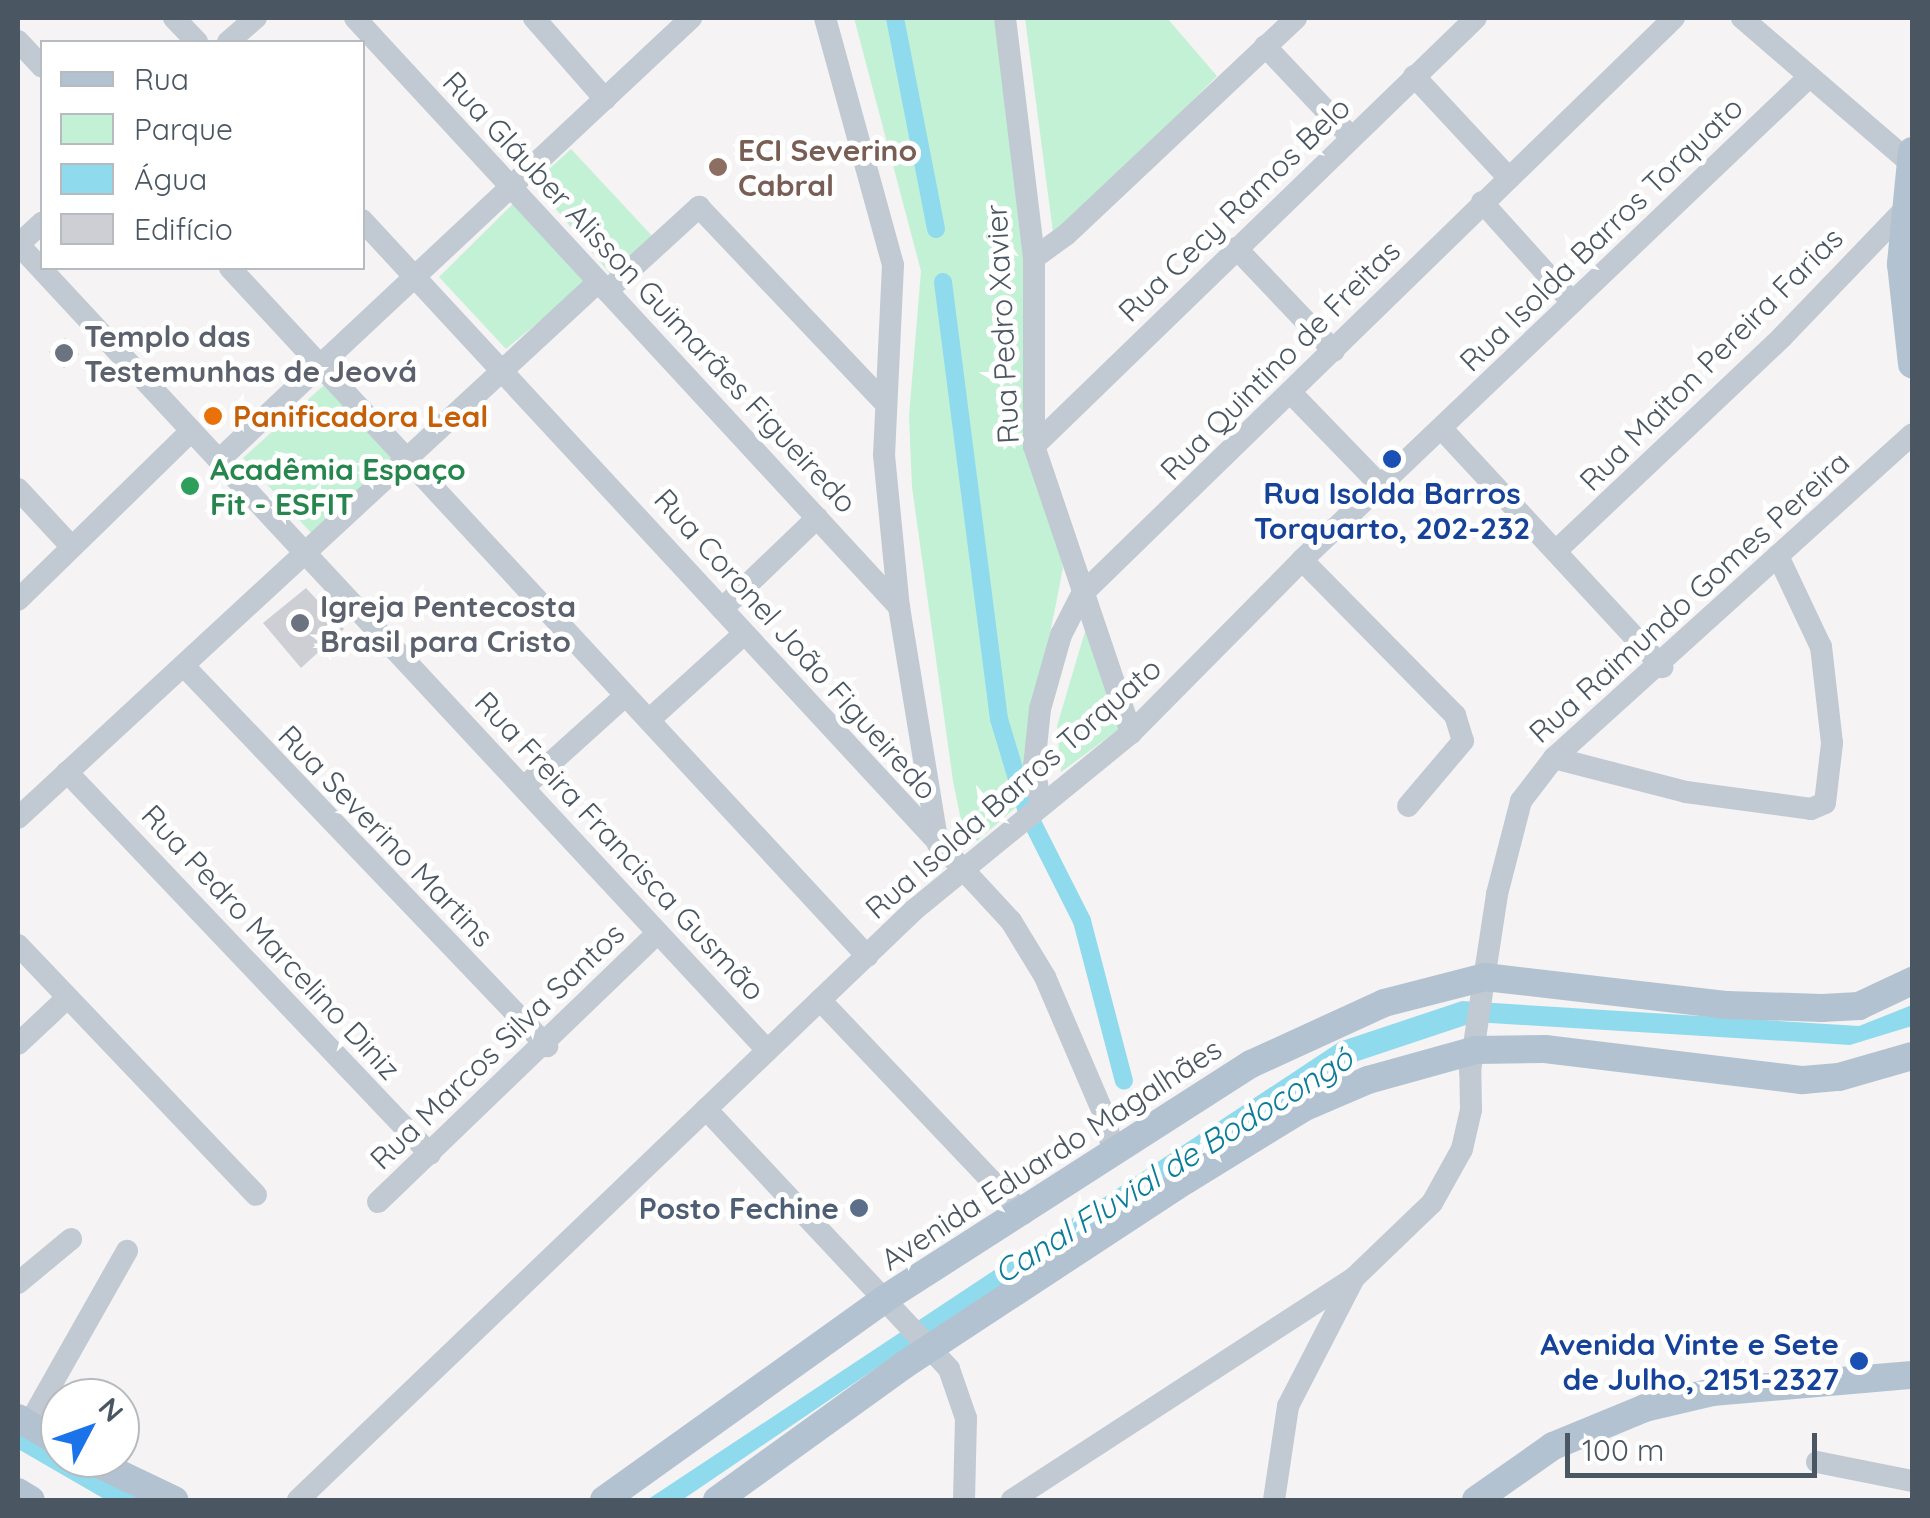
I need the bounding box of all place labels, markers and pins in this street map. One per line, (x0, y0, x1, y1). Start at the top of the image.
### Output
place label: ECI Severino Cabral (738, 132, 917, 202)
marker: ECI Severino Cabral (707, 156, 729, 178)
place label: Templo das Testemunhas de Jeová (84, 318, 417, 388)
marker: Templo das Testemunhas de Jeová (53, 342, 75, 364)
place label: Panificadora Leal (233, 398, 488, 434)
marker: Panificadora Leal (202, 405, 224, 427)
marker: Rua Isolda Barros Torquarto, 202-232 (1381, 448, 1403, 470)
place label: Acadêmia Espaço Fit - ESFIT (210, 451, 466, 522)
marker: Acadêmia Espaço Fit - ESFIT (179, 475, 201, 497)
place label: Rua Isolda Barros Torquarto, 202-232 (1254, 475, 1530, 546)
place label: Igreja Pentecosta Brasil para Cristo (320, 588, 576, 658)
marker: Igreja Pentecosta Brasil para Cristo (289, 612, 311, 634)
place label: Posto Fechine (639, 1190, 839, 1226)
marker: Posto Fechine (848, 1197, 870, 1219)
place label: Avenida Vinte e Sete de Julho, 2151-2327 (1540, 1326, 1839, 1396)
marker: Avenida Vinte e Sete de Julho, 2151-2327 (1848, 1350, 1870, 1372)

